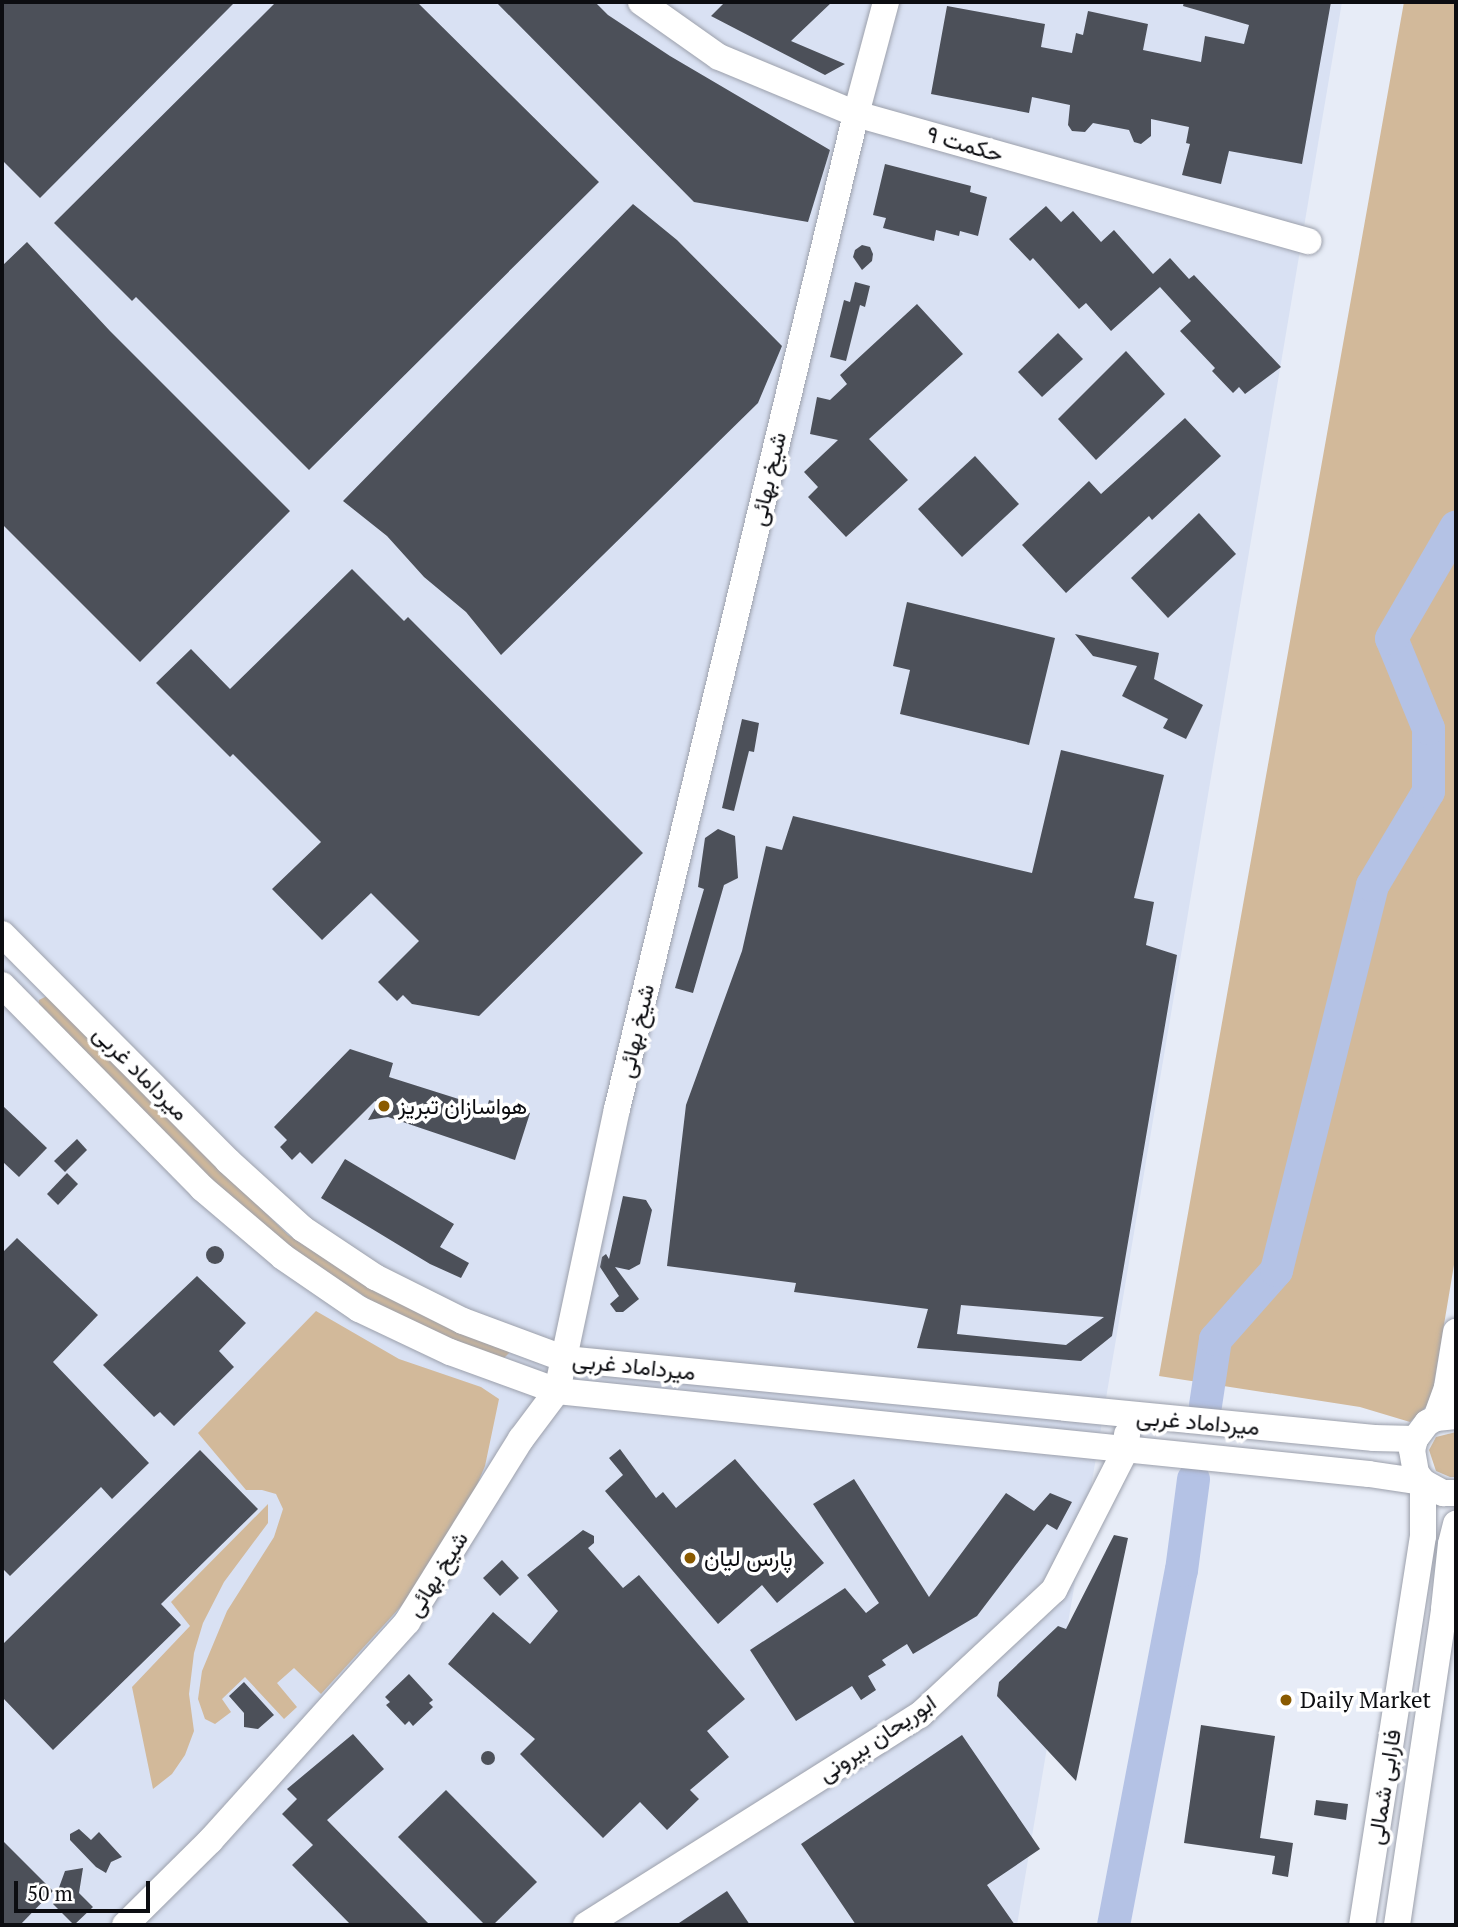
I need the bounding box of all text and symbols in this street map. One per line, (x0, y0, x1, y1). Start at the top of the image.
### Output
street label: حکمت ۹ (924, 120, 1006, 168)
street label: شیخ بهائی (744, 429, 792, 529)
street label: شیخ بهائی (612, 981, 660, 1081)
street label: میرداماد غربی (87, 1019, 195, 1127)
place label: هواسازان تبریز (398, 1092, 527, 1120)
marker: هواسازان تبریز (376, 1098, 392, 1114)
street label: میرداماد غربی (571, 1346, 697, 1386)
street label: میرداماد غربی (1135, 1403, 1261, 1441)
street label: شیخ بهائی (400, 1526, 474, 1622)
place label: پارس لیان (704, 1544, 793, 1572)
marker: پارس لیان (682, 1550, 698, 1566)
place label: Daily Market (1300, 1686, 1431, 1714)
street label: ابوریحان بیرونی (813, 1688, 941, 1788)
marker: Daily Market (1278, 1692, 1294, 1708)
street label: فارابی شمالی (1361, 1727, 1407, 1847)
scale bar (18, 1868, 154, 1912)
text: 50 m (27, 1879, 73, 1907)

